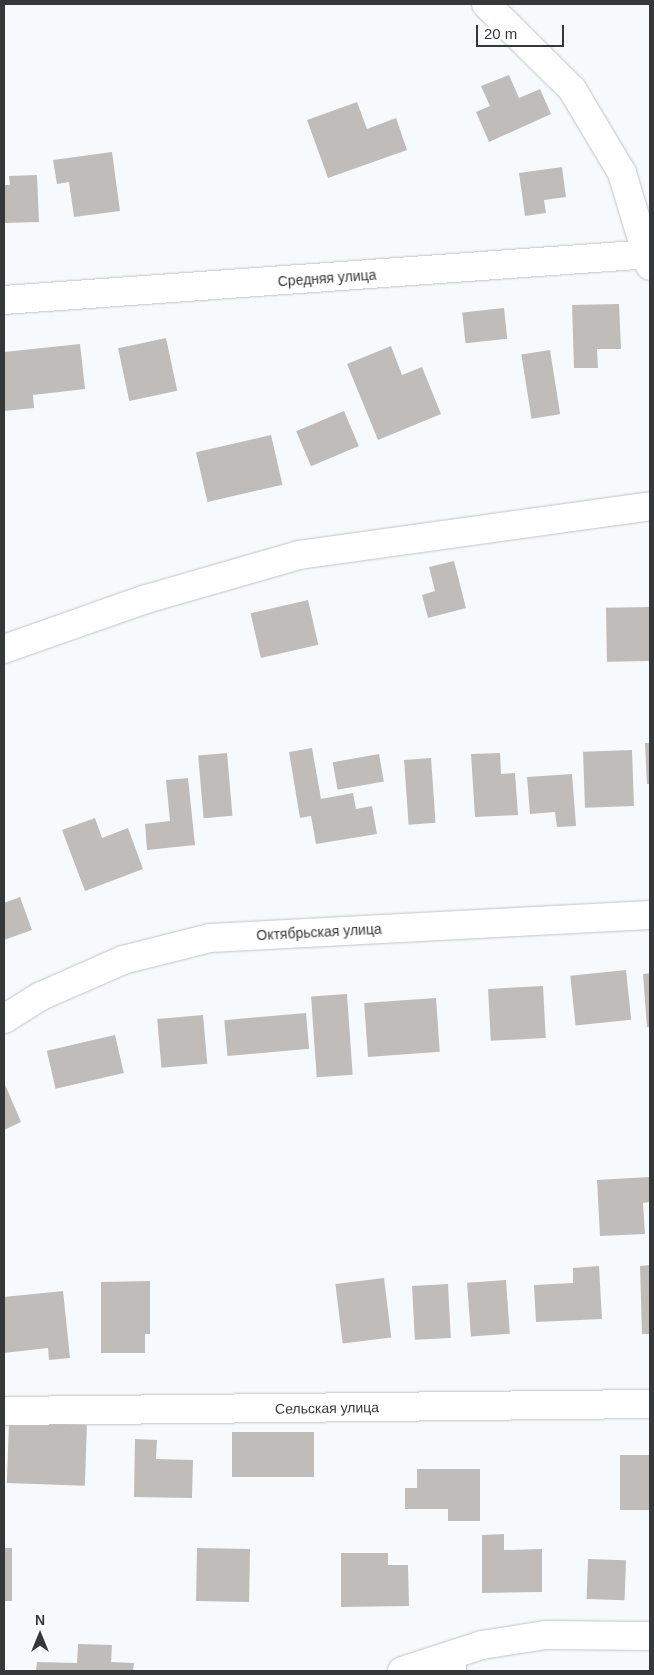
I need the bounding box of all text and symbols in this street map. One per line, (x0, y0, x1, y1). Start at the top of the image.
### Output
scale bar (479, 15, 566, 47)
text: 20 m (484, 25, 517, 42)
street label: Средняя улица (277, 266, 377, 290)
street label: Октябрьская улица (256, 920, 382, 944)
street label: Сельская улица (275, 1399, 379, 1417)
north arrow (15, 1610, 65, 1660)
text: N (35, 1612, 45, 1628)

